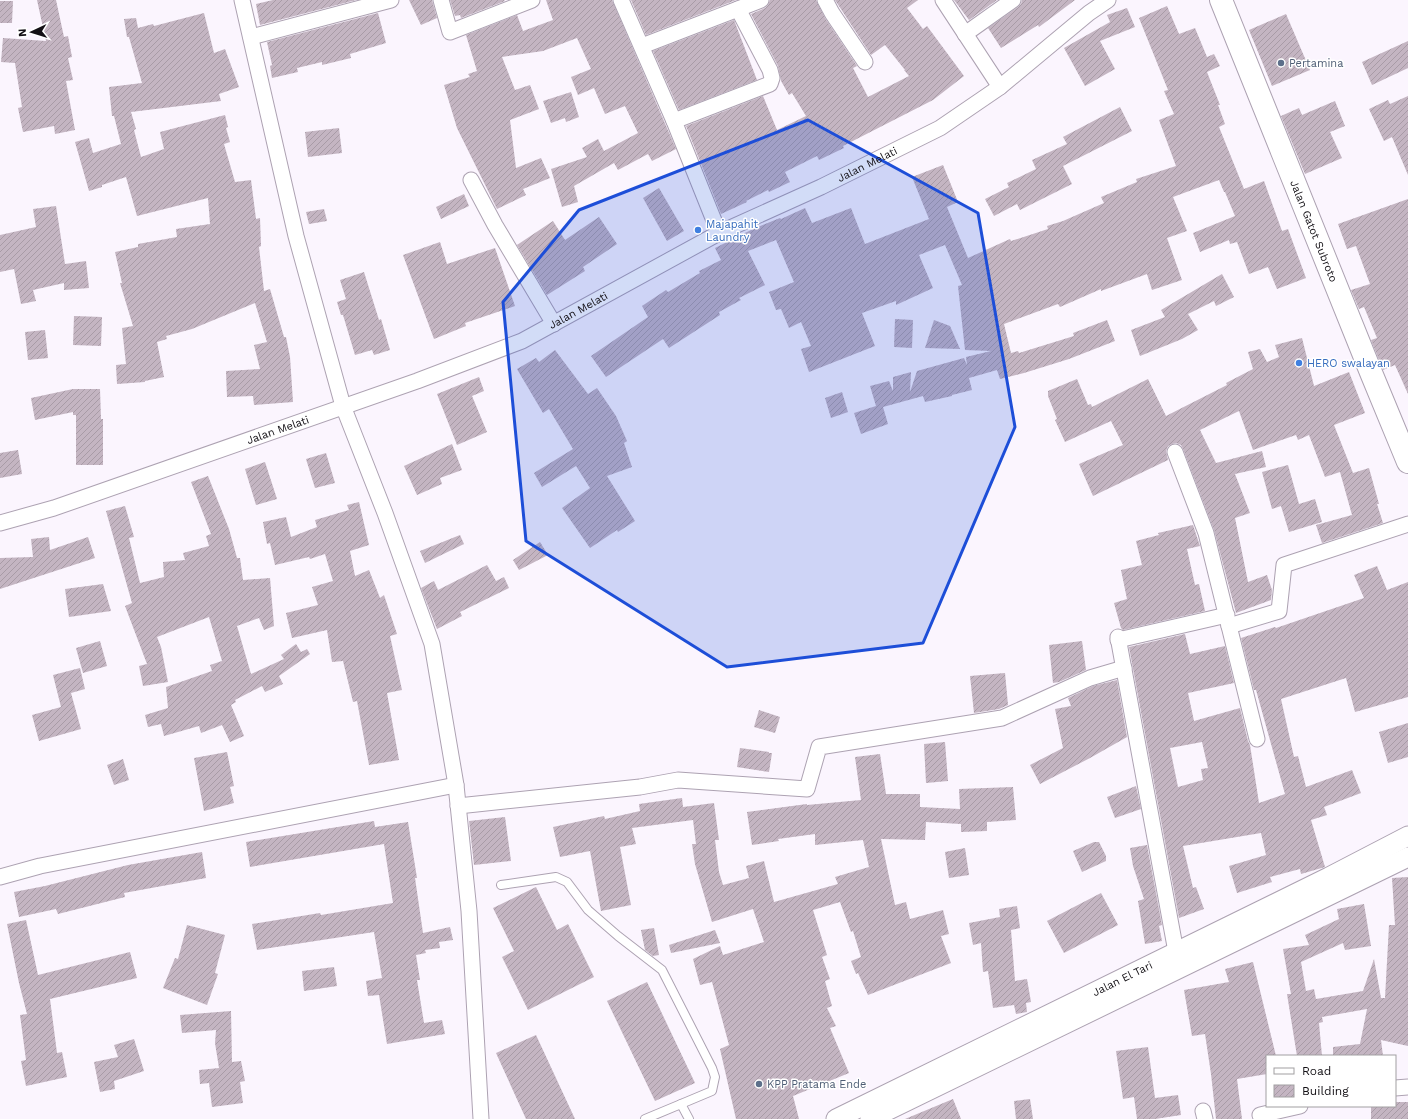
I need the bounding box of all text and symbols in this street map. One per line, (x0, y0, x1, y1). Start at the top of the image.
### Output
north arrow (12, 12, 52, 52)
text: N (16, 28, 29, 37)
place label: Pertamina (1289, 57, 1343, 70)
marker: Pertamina (1276, 58, 1286, 68)
street label: Jalan Melati (835, 144, 899, 185)
street label: Jalan Gatot Subroto (1287, 178, 1340, 284)
place label: Majapahit Laundry (706, 218, 759, 244)
marker: Majapahit Laundry (693, 225, 703, 235)
street label: Jalan Melati (547, 289, 610, 332)
place label: HERO swalayan (1307, 357, 1390, 370)
marker: HERO swalayan (1294, 358, 1304, 368)
street label: Jalan Melati (245, 413, 311, 447)
street label: Jalan El Tari (1090, 959, 1155, 999)
legend (1266, 1055, 1396, 1107)
text: Road (1302, 1064, 1331, 1078)
place label: KPP Pratama Ende (767, 1078, 866, 1091)
marker: KPP Pratama Ende (754, 1079, 764, 1089)
text: Building (1302, 1084, 1349, 1098)

